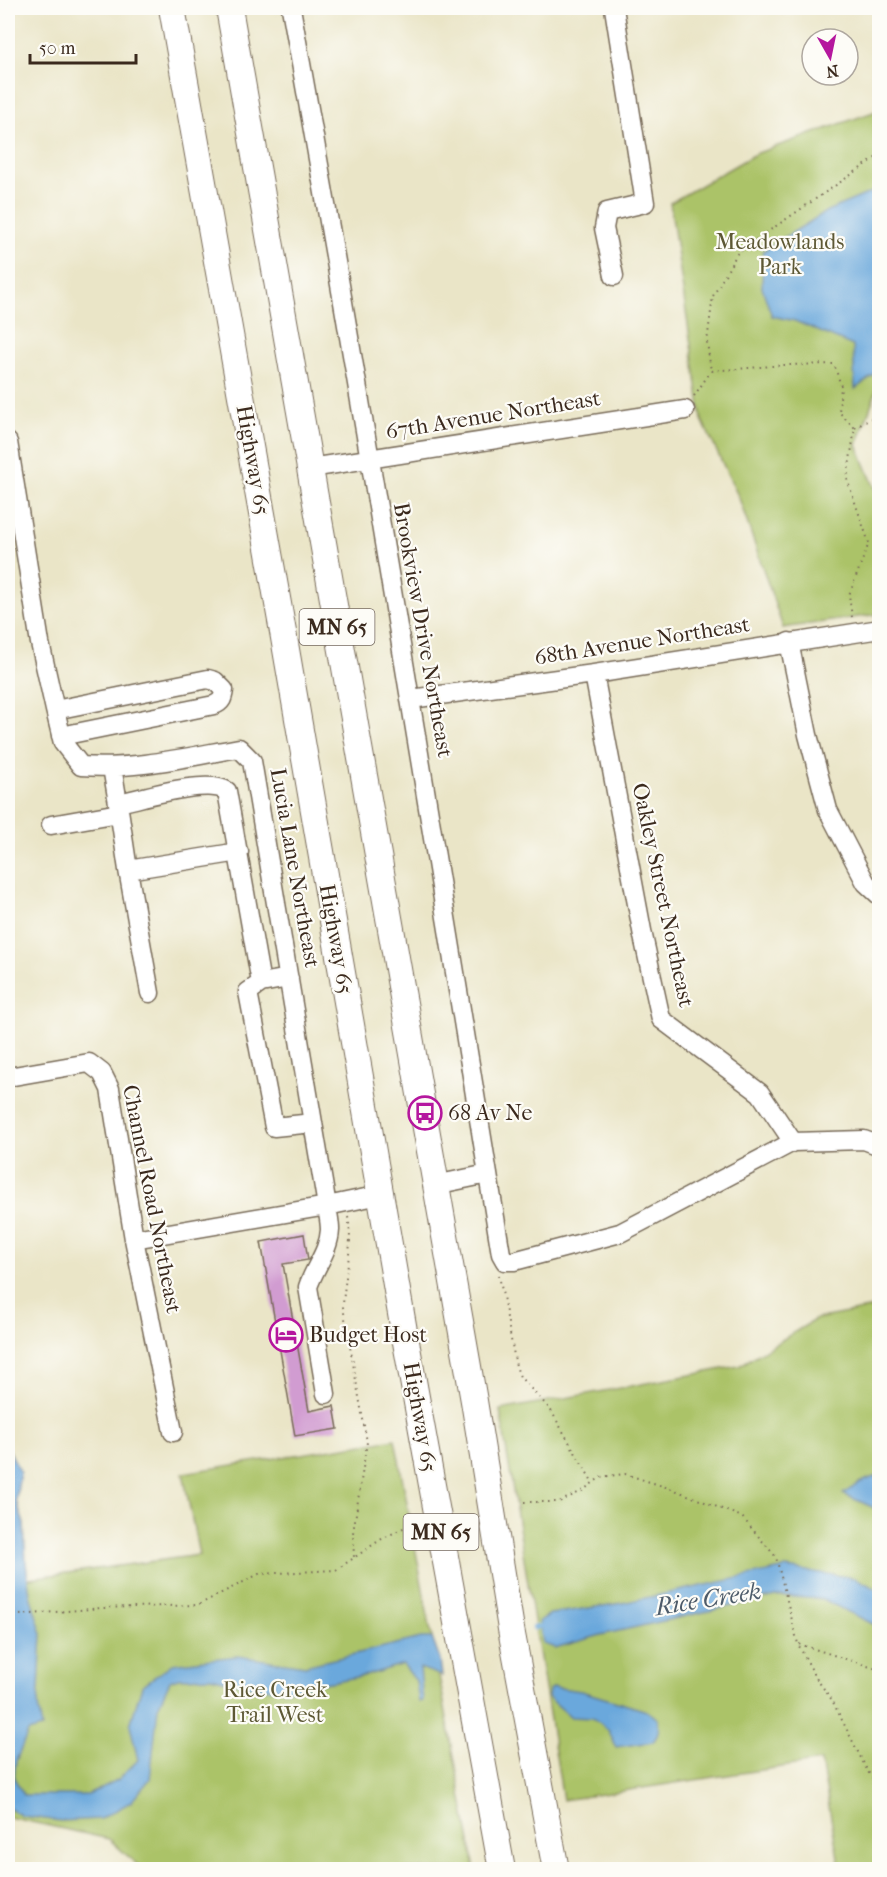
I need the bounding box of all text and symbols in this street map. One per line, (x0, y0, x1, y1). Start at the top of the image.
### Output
scale bar (30, 27, 136, 65)
north arrow (800, 27, 860, 87)
text: 50 m (39, 38, 76, 59)
text: N (824, 61, 840, 82)
park label: Meadowlands Park (716, 229, 844, 280)
street label: 67th Avenue Northeast (384, 385, 602, 445)
street label: Highway 65 (231, 403, 275, 517)
street label: Brookview Drive Northeast (388, 500, 458, 760)
road number: MN 65 (300, 609, 374, 645)
street label: 68th Avenue Northeast (533, 611, 752, 671)
street label: Lucia Lane Northeast (265, 766, 325, 970)
street label: Oakley Street Northeast (627, 781, 700, 1010)
street label: Highway 65 (314, 882, 358, 996)
street label: Channel Road Northeast (117, 1083, 187, 1315)
bus stop icon: 68 Av Ne (407, 1095, 443, 1131)
place label: 68 Av Ne (448, 1100, 533, 1126)
hotel icon: Budget Host (268, 1317, 304, 1353)
place label: Budget Host (309, 1322, 427, 1348)
street label: Highway 65 (398, 1360, 442, 1474)
road number: MN 65 (404, 1514, 478, 1550)
water label: Rice Creek (651, 1577, 763, 1622)
park label: Rice Creek Trail West (223, 1677, 328, 1728)

